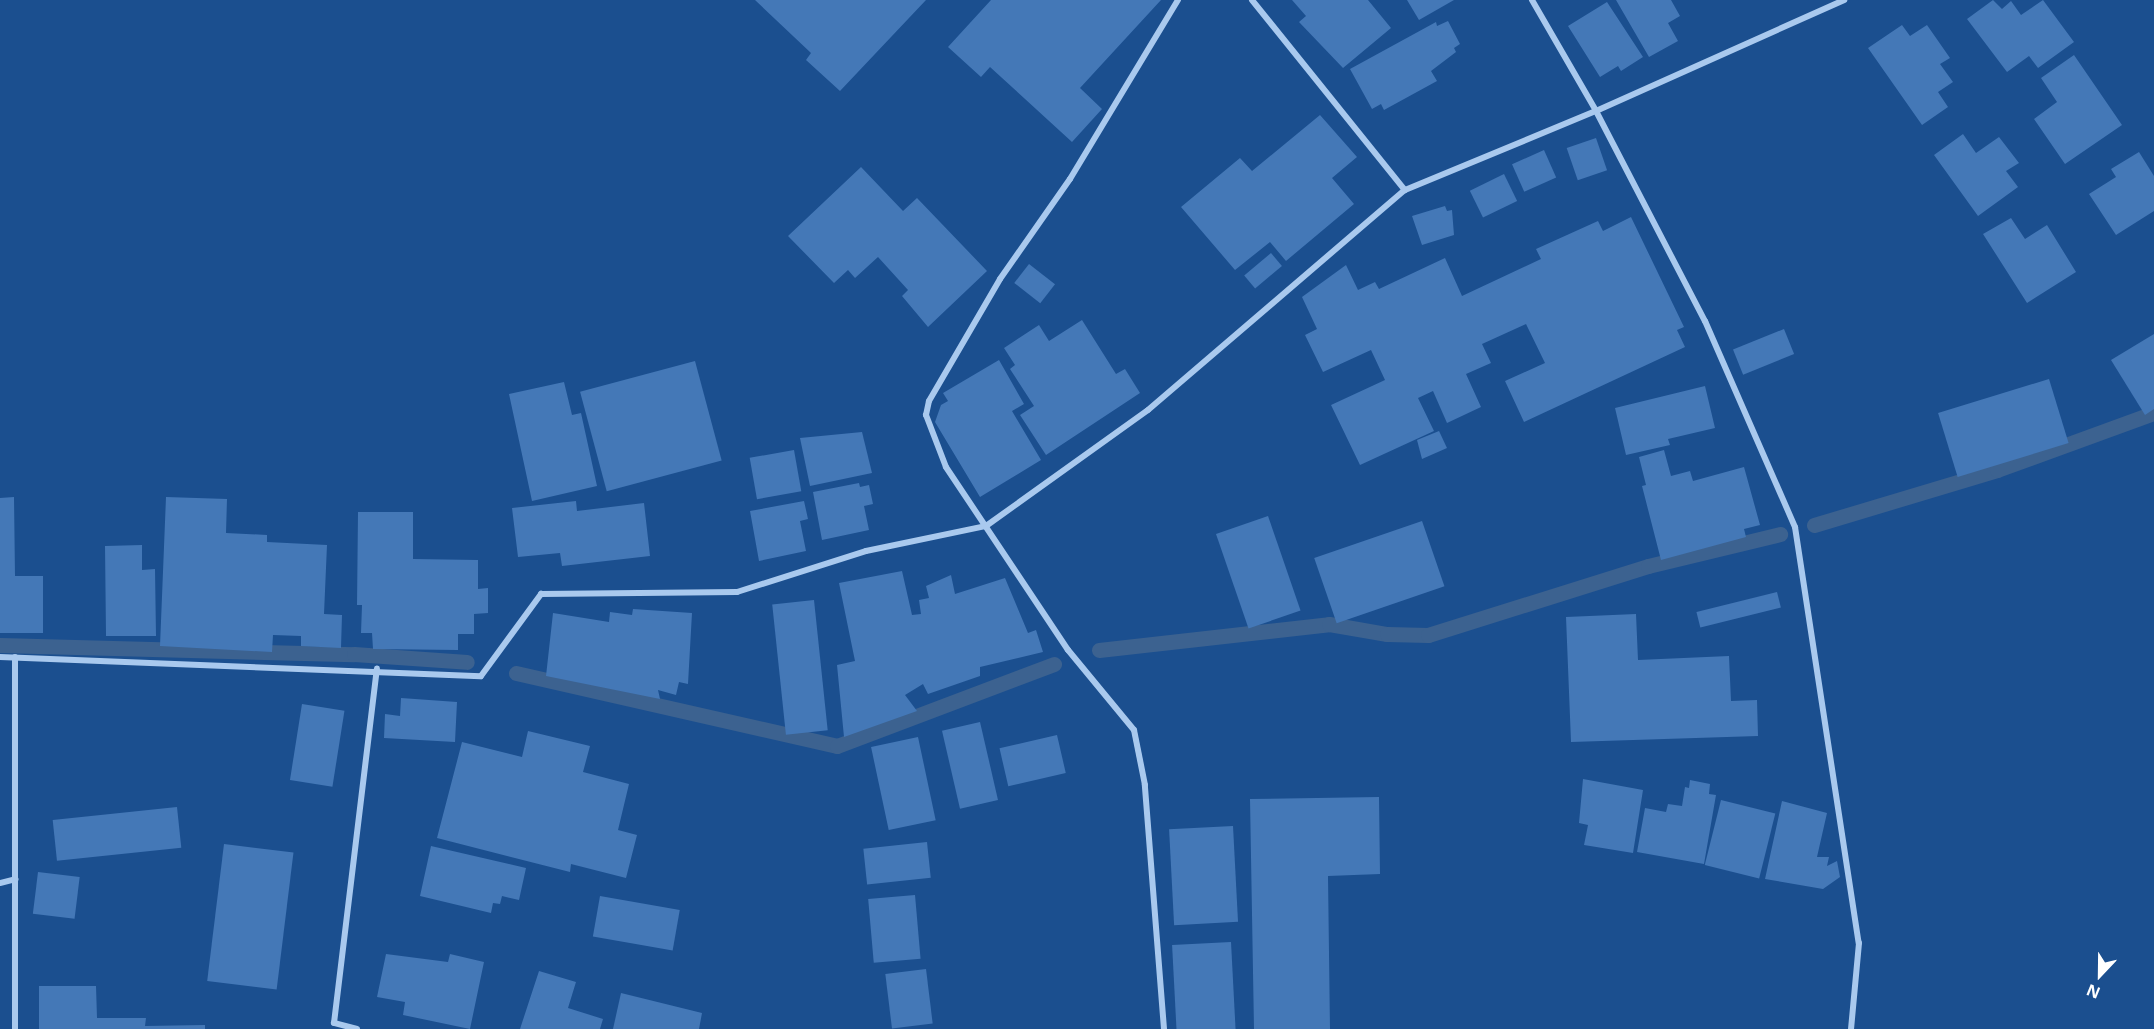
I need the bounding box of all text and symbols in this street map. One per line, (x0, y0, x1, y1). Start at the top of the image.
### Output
north arrow (2070, 945, 2130, 1005)
text: N (2083, 979, 2103, 1004)

